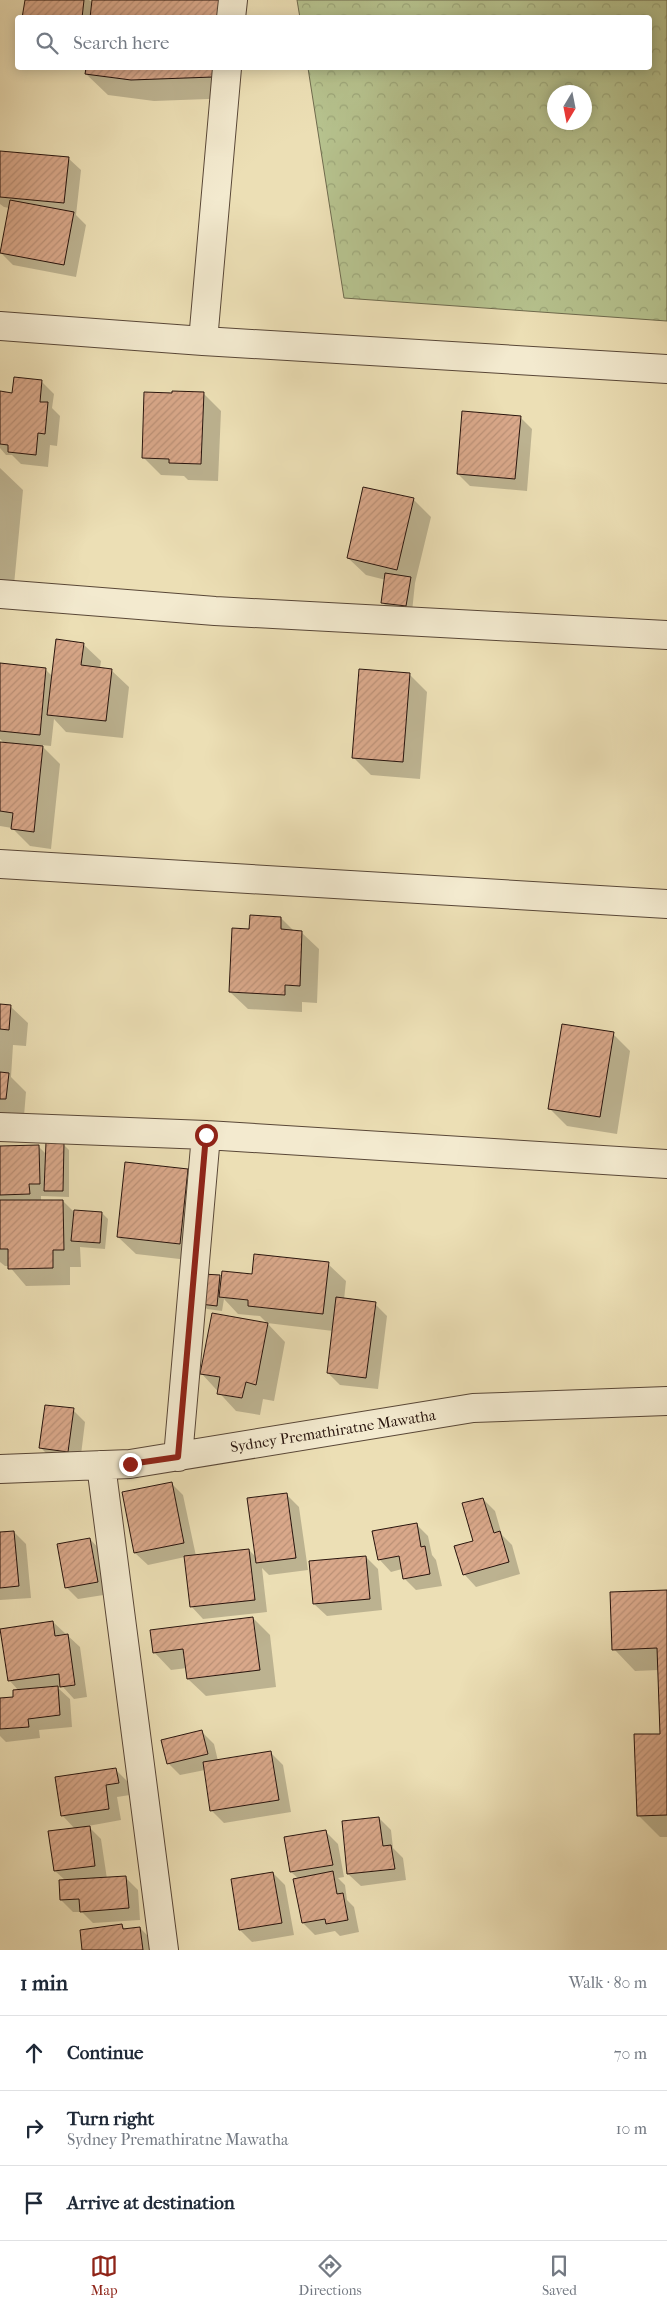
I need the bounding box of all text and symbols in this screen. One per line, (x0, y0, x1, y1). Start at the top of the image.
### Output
search box (15, 15, 652, 70)
icon: search (33, 29, 61, 57)
text: Search here (73, 32, 169, 54)
north arrow (547, 85, 592, 130)
route start (195, 1124, 218, 1147)
street label: Sydney Premathiratne Mawatha (229, 1406, 438, 1456)
route end (119, 1453, 142, 1476)
text: 1 min (20, 1971, 68, 1995)
text: Walk · 80 m (569, 1973, 647, 1992)
icon: ahead (20, 2039, 48, 2067)
text: Continue (67, 2042, 143, 2064)
text: 70 m (614, 2044, 647, 2063)
text: Turn right (67, 2108, 154, 2130)
icon: right (20, 2114, 48, 2142)
text: 10 m (616, 2119, 647, 2138)
text: Sydney Premathiratne Mawatha (67, 2130, 288, 2149)
icon: arrive (20, 2189, 48, 2217)
text: Arrive at destination (67, 2192, 235, 2214)
tab: Map (90, 2252, 118, 2299)
tab: Directions (299, 2252, 362, 2299)
tab: Saved (542, 2252, 577, 2299)

